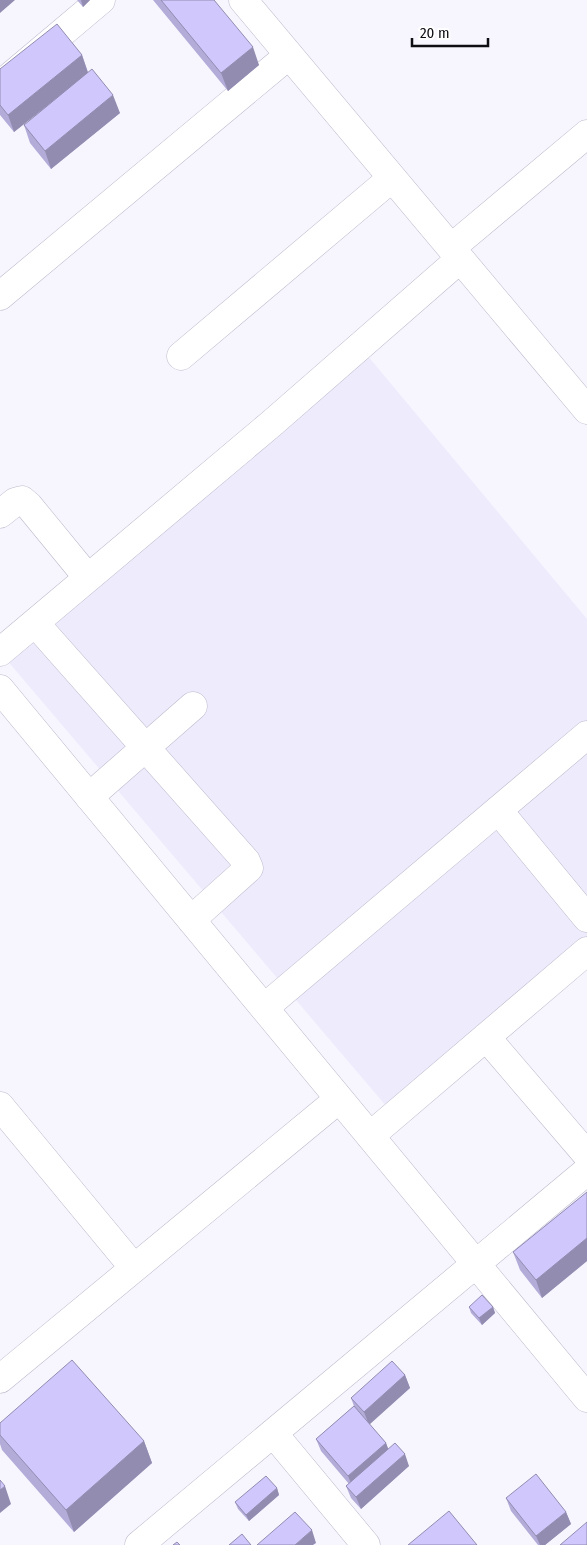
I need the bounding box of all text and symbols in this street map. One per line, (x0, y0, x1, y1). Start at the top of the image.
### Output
scale bar (412, 15, 488, 47)
text: 20 m (420, 24, 450, 42)

